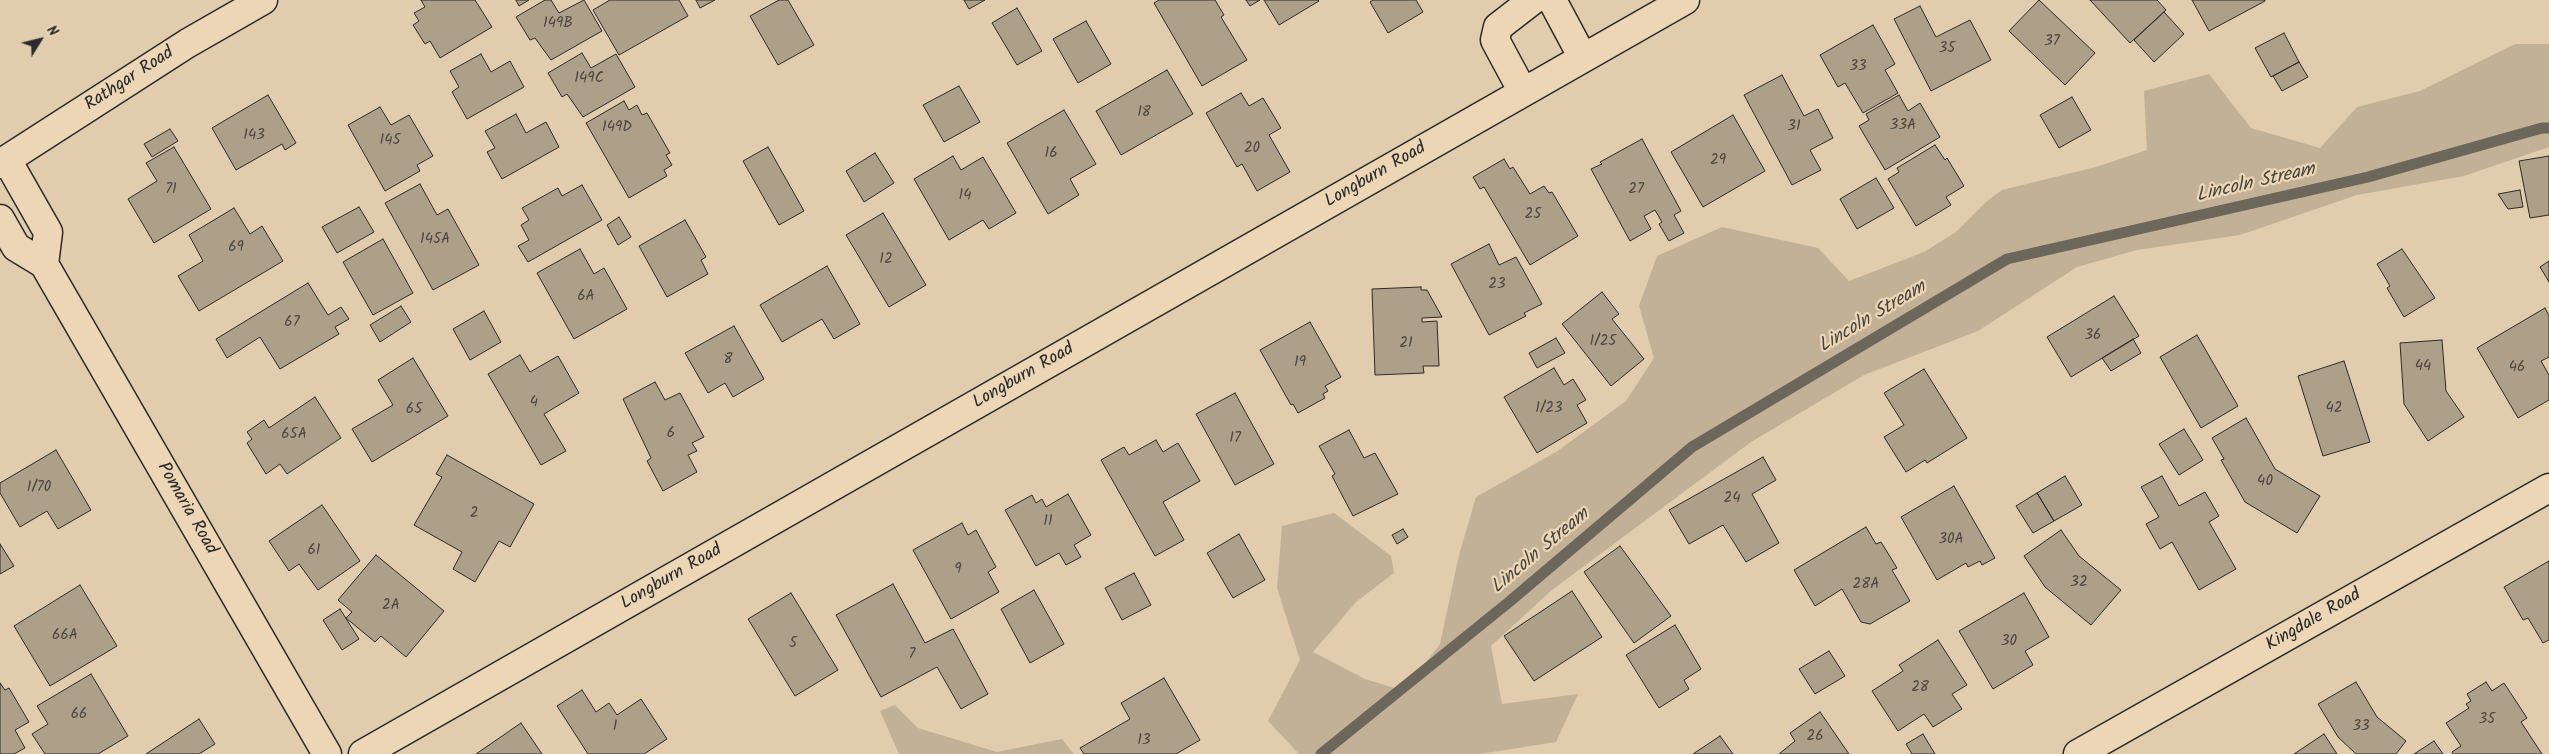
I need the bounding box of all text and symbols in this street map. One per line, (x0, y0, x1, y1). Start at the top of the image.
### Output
north arrow (15, 15, 65, 65)
house number: 149B (543, 15, 573, 33)
text: N (41, 21, 64, 41)
house number: 37 (2044, 33, 2060, 51)
house number: 35 (1939, 40, 1955, 58)
street label: Rathgar Road (81, 43, 179, 117)
house number: 33 (1849, 58, 1867, 76)
house number: 149C (574, 70, 604, 88)
house number: 18 (1137, 104, 1151, 122)
house number: 33A (1890, 117, 1916, 135)
house number: 31 (1787, 118, 1801, 136)
house number: 149D (602, 119, 632, 137)
house number: 143 (243, 127, 265, 145)
house number: 145 (379, 132, 401, 150)
street label: Longburn Road (1322, 138, 1430, 214)
house number: 20 (1244, 140, 1260, 158)
house number: 16 (1044, 145, 1058, 163)
house number: 29 (1710, 152, 1726, 170)
water label: Lincoln Stream (2195, 159, 2317, 209)
house number: 71 (165, 181, 177, 199)
house number: 27 (1628, 181, 1644, 199)
house number: 14 (959, 187, 971, 205)
house number: 25 (1525, 206, 1541, 224)
house number: 145A (420, 231, 450, 249)
house number: 69 (228, 239, 244, 257)
house number: 12 (879, 251, 893, 269)
house number: 23 (1488, 276, 1506, 294)
water label: Lincoln Stream (1815, 277, 1931, 359)
house number: 6A (577, 288, 595, 306)
house number: 67 (284, 314, 300, 332)
house number: 36 (2085, 327, 2101, 345)
house number: 1/25 (1590, 333, 1616, 351)
house number: 21 (1399, 335, 1413, 353)
street label: Longburn Road (970, 339, 1078, 415)
house number: 8 (723, 351, 733, 369)
house number: 19 (1294, 354, 1306, 372)
house number: 44 (2415, 358, 2431, 376)
house number: 46 (2509, 359, 2525, 377)
house number: 4 (530, 394, 538, 412)
house number: 1/23 (1535, 400, 1563, 418)
house number: 42 (2326, 400, 2342, 418)
house number: 65 (406, 401, 422, 419)
house number: 6 (667, 425, 675, 443)
house number: 65A (281, 426, 307, 444)
house number: 17 (1229, 430, 1241, 448)
street label: Pomaria Road (151, 459, 221, 559)
house number: 40 (2257, 473, 2273, 491)
house number: 1/70 (27, 479, 51, 497)
house number: 24 (1724, 490, 1740, 508)
water label: Lincoln Stream (1487, 504, 1595, 600)
house number: 2 (470, 505, 478, 523)
house number: 11 (1043, 513, 1053, 531)
house number: 30A (1938, 531, 1964, 549)
street label: Longburn Road (618, 540, 726, 616)
house number: 61 (307, 542, 321, 560)
house number: 9 (954, 561, 962, 579)
house number: 32 (2070, 574, 2088, 592)
house number: 28A (1853, 576, 1879, 594)
street label: Kingdale Road (2263, 585, 2365, 657)
house number: 2A (382, 597, 400, 615)
house number: 66A (52, 627, 78, 645)
house number: 30 (2001, 633, 2017, 651)
house number: 5 (789, 635, 797, 653)
house number: 7 (909, 646, 915, 664)
house number: 28 (1911, 679, 1929, 697)
house number: 66 (71, 706, 87, 724)
house number: 35 (2479, 711, 2495, 729)
house number: 1 (613, 718, 617, 736)
house number: 33 (2352, 718, 2370, 736)
house number: 26 (1806, 728, 1824, 746)
house number: 13 (1137, 732, 1151, 750)

